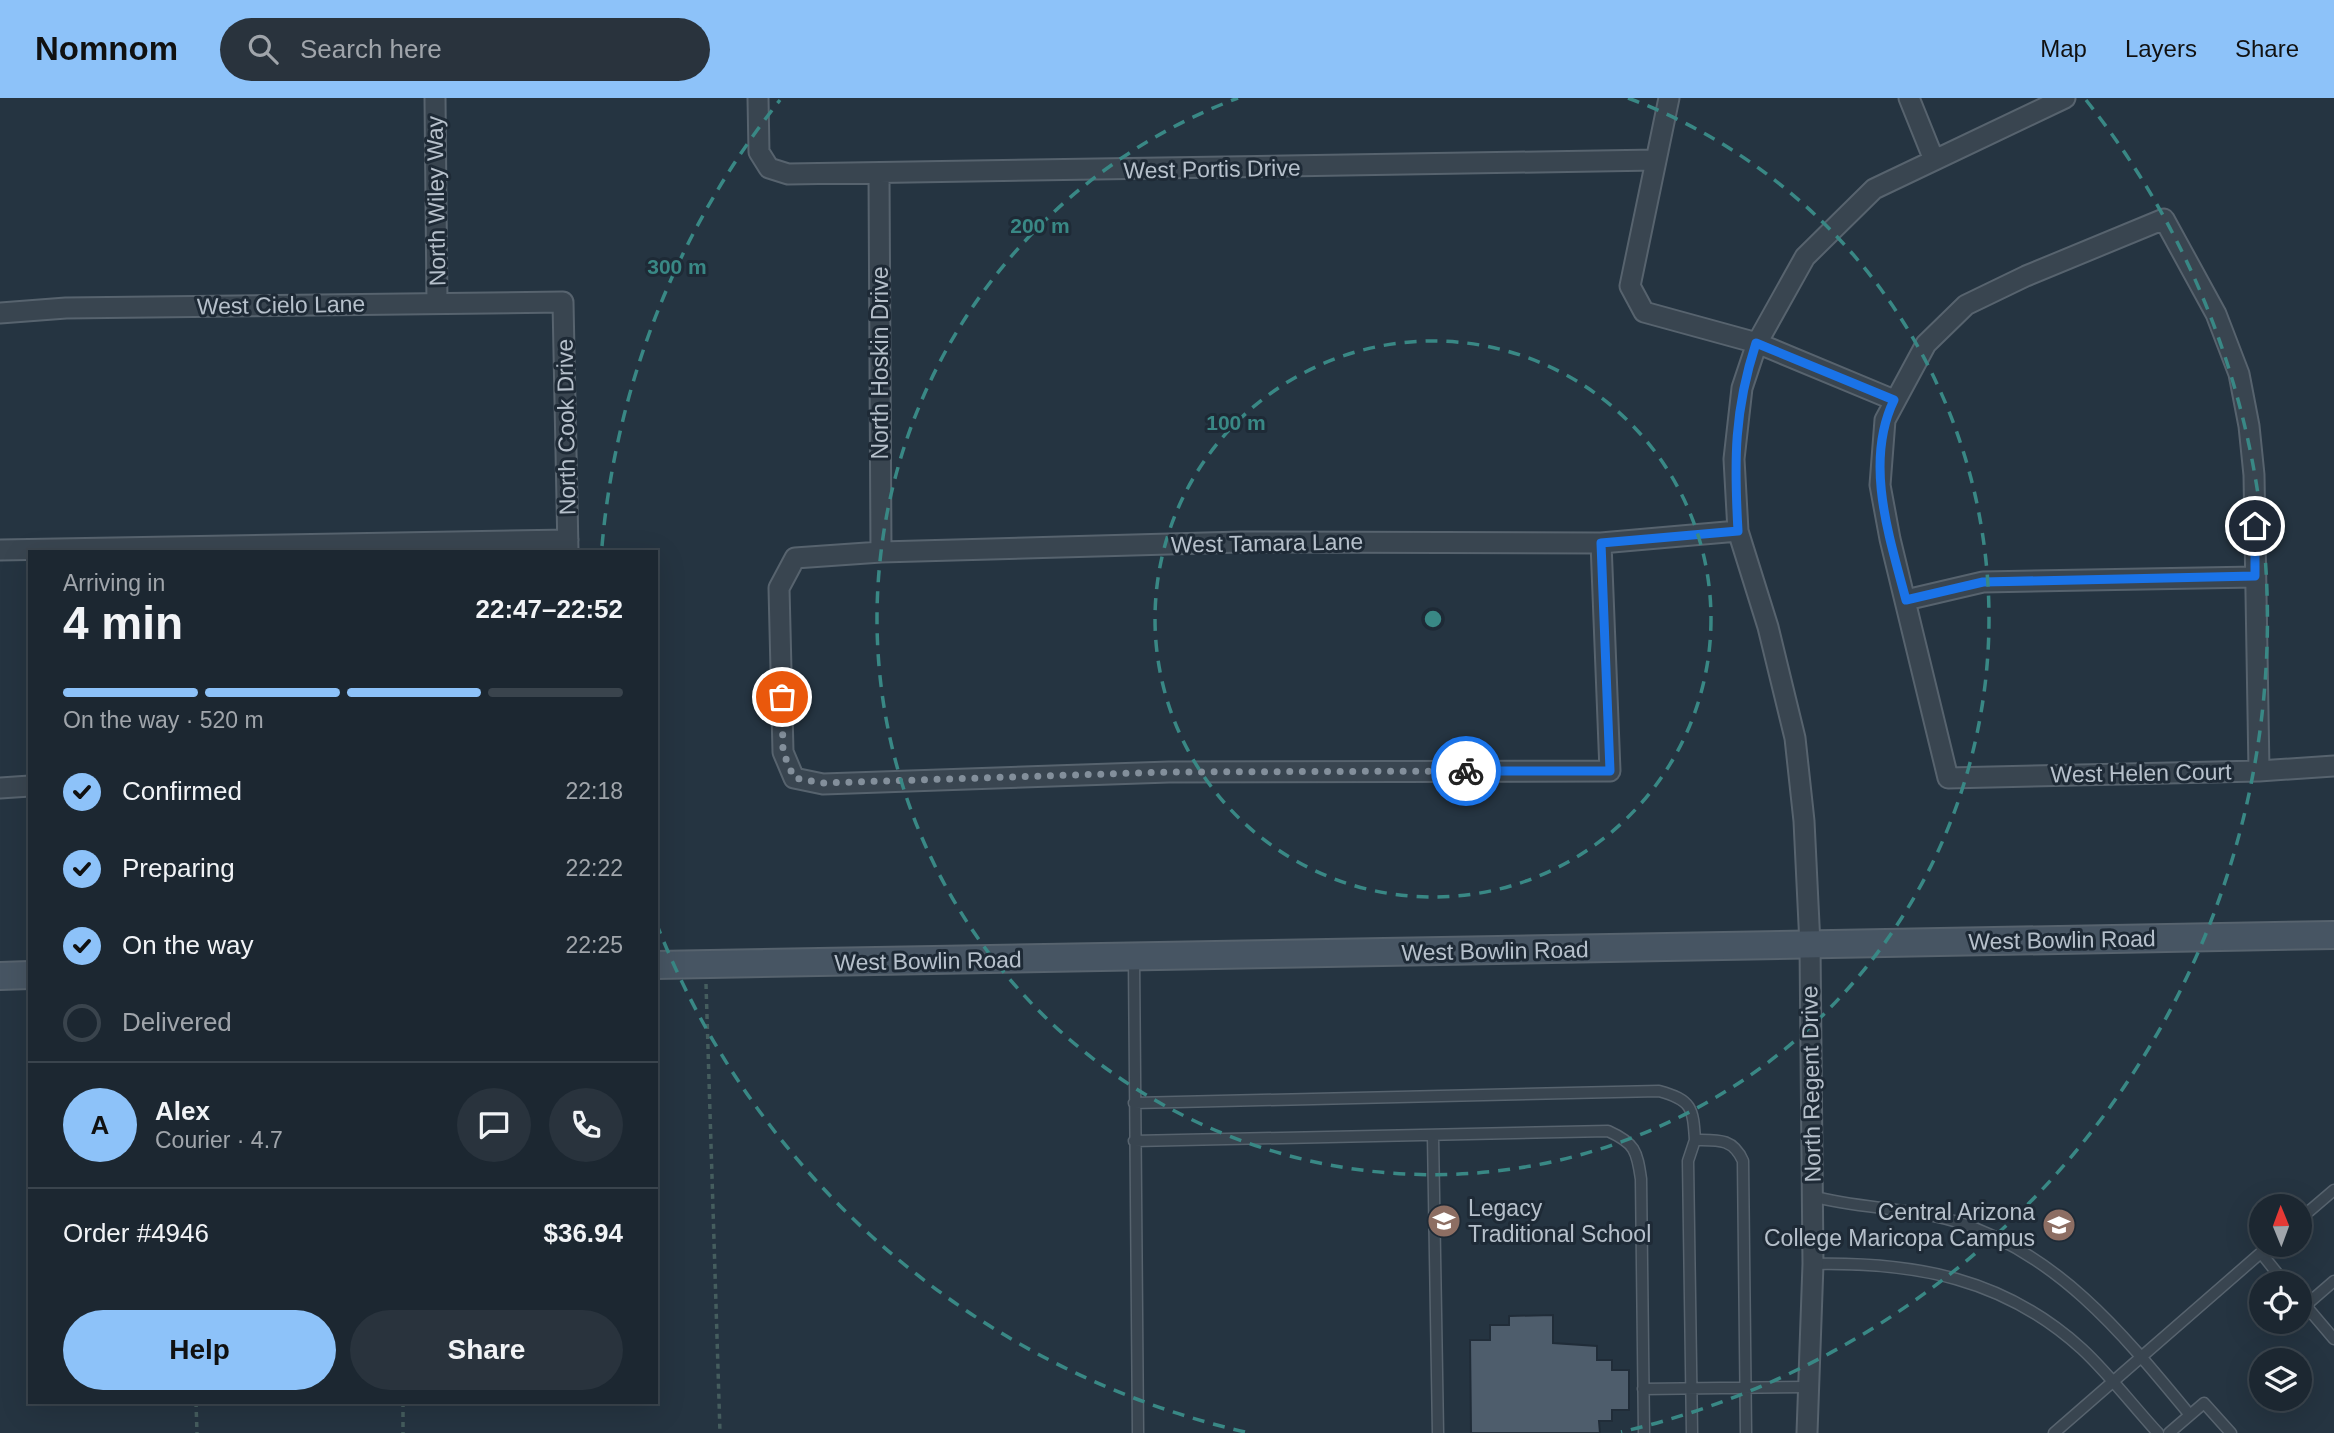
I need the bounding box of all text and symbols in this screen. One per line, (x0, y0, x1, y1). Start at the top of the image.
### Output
search box (220, 18, 710, 81)
text: Nomnom (35, 30, 178, 67)
icon: search (244, 30, 282, 68)
text: Search here (300, 34, 442, 64)
text: Map (2040, 35, 2087, 62)
text: Layers (2125, 35, 2197, 62)
text: Share (2235, 35, 2299, 62)
street label: North Wiley Way (422, 115, 450, 286)
street label: West Portis Drive (1123, 154, 1301, 184)
text: 200 m (1010, 214, 1070, 237)
text: 300 m (647, 255, 707, 278)
street label: North Hoskin Drive (867, 267, 893, 460)
street label: West Cielo Lane (197, 291, 365, 319)
street label: North Cook Drive (551, 339, 581, 515)
text: 100 m (1206, 411, 1266, 434)
pin (2225, 496, 2285, 556)
icon: home (2236, 507, 2274, 545)
street label: West Tamara Lane (1171, 528, 1363, 558)
text: Arriving in (63, 570, 165, 596)
text: 22:47–22:52 (476, 594, 623, 624)
text: 4 min (63, 597, 183, 649)
centre of rings (1421, 607, 1445, 631)
pin (752, 667, 812, 727)
icon: bag (763, 678, 801, 716)
text: On the way · 520 m (63, 707, 264, 733)
courier (1431, 736, 1501, 806)
icon: bike (1447, 752, 1485, 790)
street label: West Helen Court (2050, 758, 2232, 788)
icon: check (63, 773, 101, 811)
text: Confirmed (122, 776, 242, 806)
text: 22:18 (565, 778, 623, 804)
icon: check (63, 850, 101, 888)
text: Preparing (122, 853, 235, 883)
text: 22:22 (565, 855, 623, 881)
street label: West Bowlin Road (1968, 925, 2156, 955)
icon: check (63, 927, 101, 965)
text: On the way (122, 930, 254, 960)
text: 22:25 (565, 932, 623, 958)
street label: West Bowlin Road (1401, 936, 1589, 966)
street label: West Bowlin Road (834, 946, 1022, 976)
street label: North Regent Drive (1796, 985, 1826, 1183)
text: Delivered (122, 1007, 232, 1037)
button: chat (457, 1088, 531, 1162)
button: phone (549, 1088, 623, 1162)
text: Alex (155, 1096, 210, 1126)
text: A (91, 1110, 109, 1140)
text: Courier · 4.7 (155, 1127, 283, 1153)
north arrow (2249, 1194, 2312, 1256)
map controls (2249, 1194, 2312, 1411)
place label: Legacy Traditional School (1468, 1195, 1651, 1247)
place label: Central Arizona College Maricopa Campus (1764, 1199, 2035, 1251)
school or university icon: Legacy Traditional School (1425, 1202, 1463, 1240)
school or university icon: Central Arizona College Maricopa Campus (2040, 1206, 2078, 1244)
text: Order #4946 (63, 1218, 209, 1248)
text: $36.94 (543, 1218, 623, 1248)
button: locate (2249, 1271, 2312, 1334)
button: Help (63, 1310, 336, 1390)
button: Share (350, 1310, 623, 1390)
button: layers (2249, 1348, 2312, 1411)

